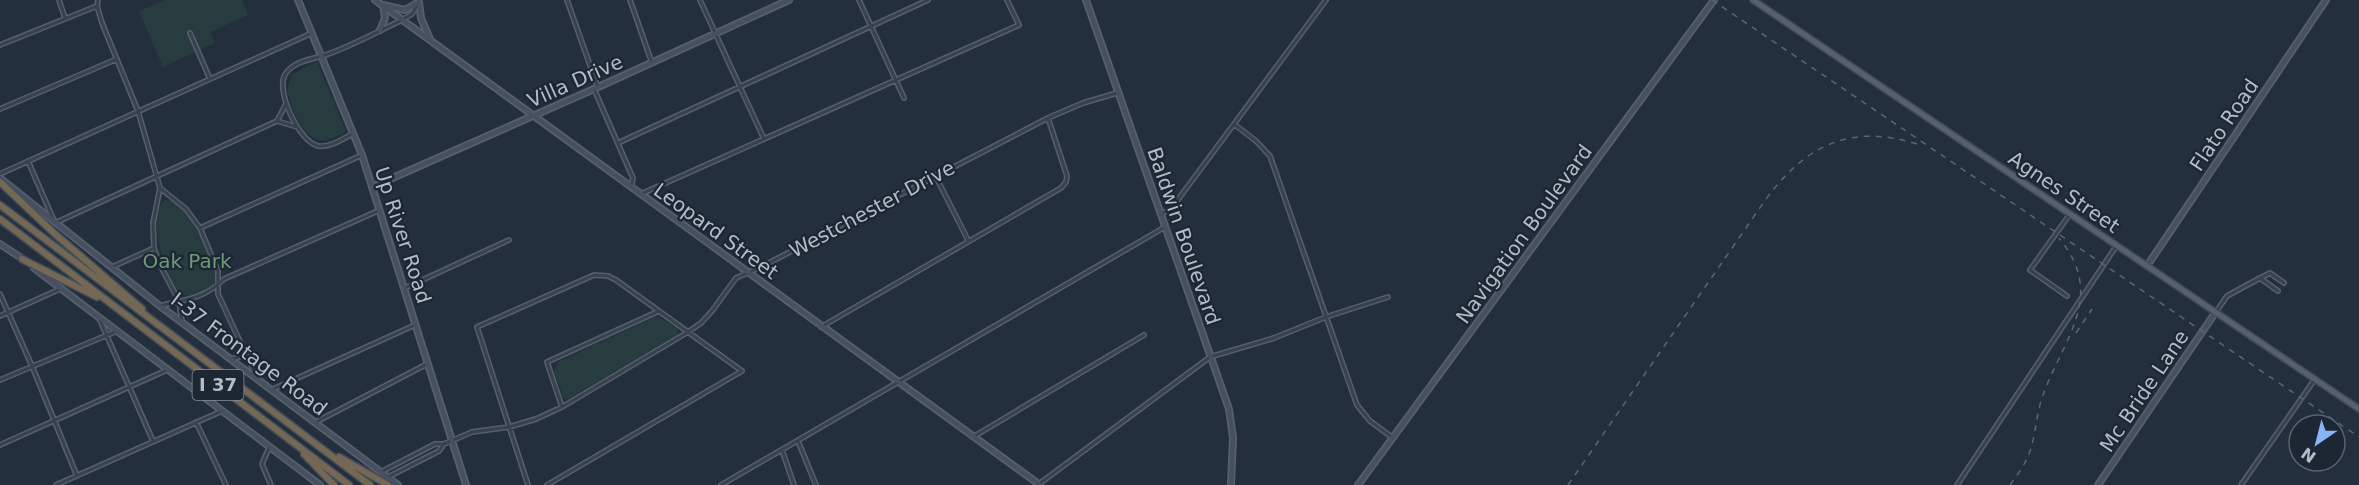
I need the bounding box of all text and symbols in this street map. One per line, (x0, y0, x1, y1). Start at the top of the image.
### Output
street label: Villa Drive (524, 49, 626, 113)
street label: Flato Road (2184, 74, 2264, 176)
street label: Navigation Boulevard (1451, 140, 1597, 328)
street label: Baldwin Boulevard (1142, 144, 1226, 328)
street label: Agnes Street (2004, 146, 2124, 238)
street label: Westchester Drive (785, 155, 959, 263)
street label: Up River Road (370, 164, 436, 306)
street label: Leopard Street (649, 178, 783, 284)
park label: Oak Park (142, 249, 232, 273)
street label: I-37 Frontage Road (166, 287, 332, 421)
street label: Mc Bride Lane (2094, 325, 2194, 457)
road number: I 37 (192, 370, 244, 400)
north arrow (2287, 413, 2347, 473)
text: N (2298, 443, 2320, 466)

